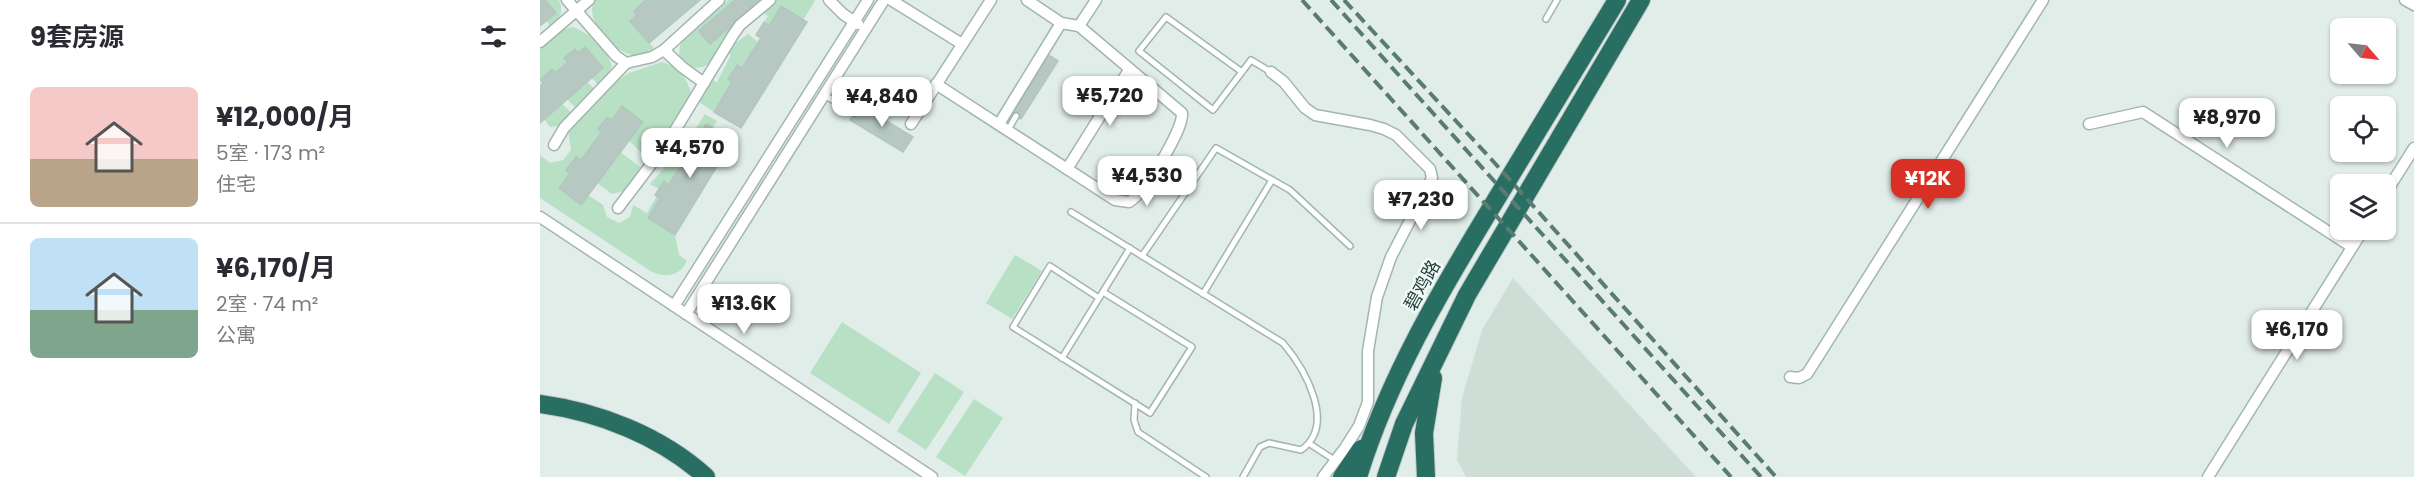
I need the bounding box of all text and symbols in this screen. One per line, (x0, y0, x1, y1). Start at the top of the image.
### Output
north arrow (2330, 18, 2396, 84)
map controls (2330, 18, 2396, 240)
text: 9套房源 (30, 19, 124, 55)
icon: filters (477, 20, 510, 53)
pin: ¥5,720 (1061, 76, 1159, 127)
pin: ¥4,840 (833, 77, 931, 128)
text: ¥5,720 (1076, 81, 1144, 109)
text: ¥4,840 (846, 82, 918, 110)
button: locate (2330, 96, 2396, 162)
pin: ¥8,970 (2178, 98, 2276, 149)
text: ¥12,000/月 (216, 99, 354, 135)
text: ¥8,970 (2193, 103, 2261, 131)
icon: home (78, 111, 150, 183)
pin: ¥4,570 (641, 128, 739, 179)
text: ¥4,570 (655, 133, 725, 161)
text: 5室 · 173 m² (216, 139, 325, 167)
pin: ¥4,530 (1098, 156, 1196, 207)
pin: ¥12K (1892, 159, 1964, 210)
text: ¥4,530 (1112, 161, 1182, 189)
text: ¥12K (1905, 164, 1951, 192)
text: 住宅 (216, 170, 256, 198)
button: layers (2330, 174, 2396, 240)
pin: ¥7,230 (1372, 180, 1470, 231)
text: ¥7,230 (1388, 185, 1454, 213)
text: ¥6,170/月 (216, 250, 336, 286)
street label: 碧鸡路 (1398, 255, 1446, 315)
icon: home (78, 262, 150, 334)
pin: ¥13.6K (695, 284, 793, 335)
text: ¥13.6K (711, 289, 777, 317)
text: 2室 · 74 m² (216, 290, 318, 318)
pin: ¥6,170 (2248, 310, 2346, 361)
text: ¥6,170 (2265, 315, 2329, 343)
text: 公寓 (216, 321, 256, 349)

